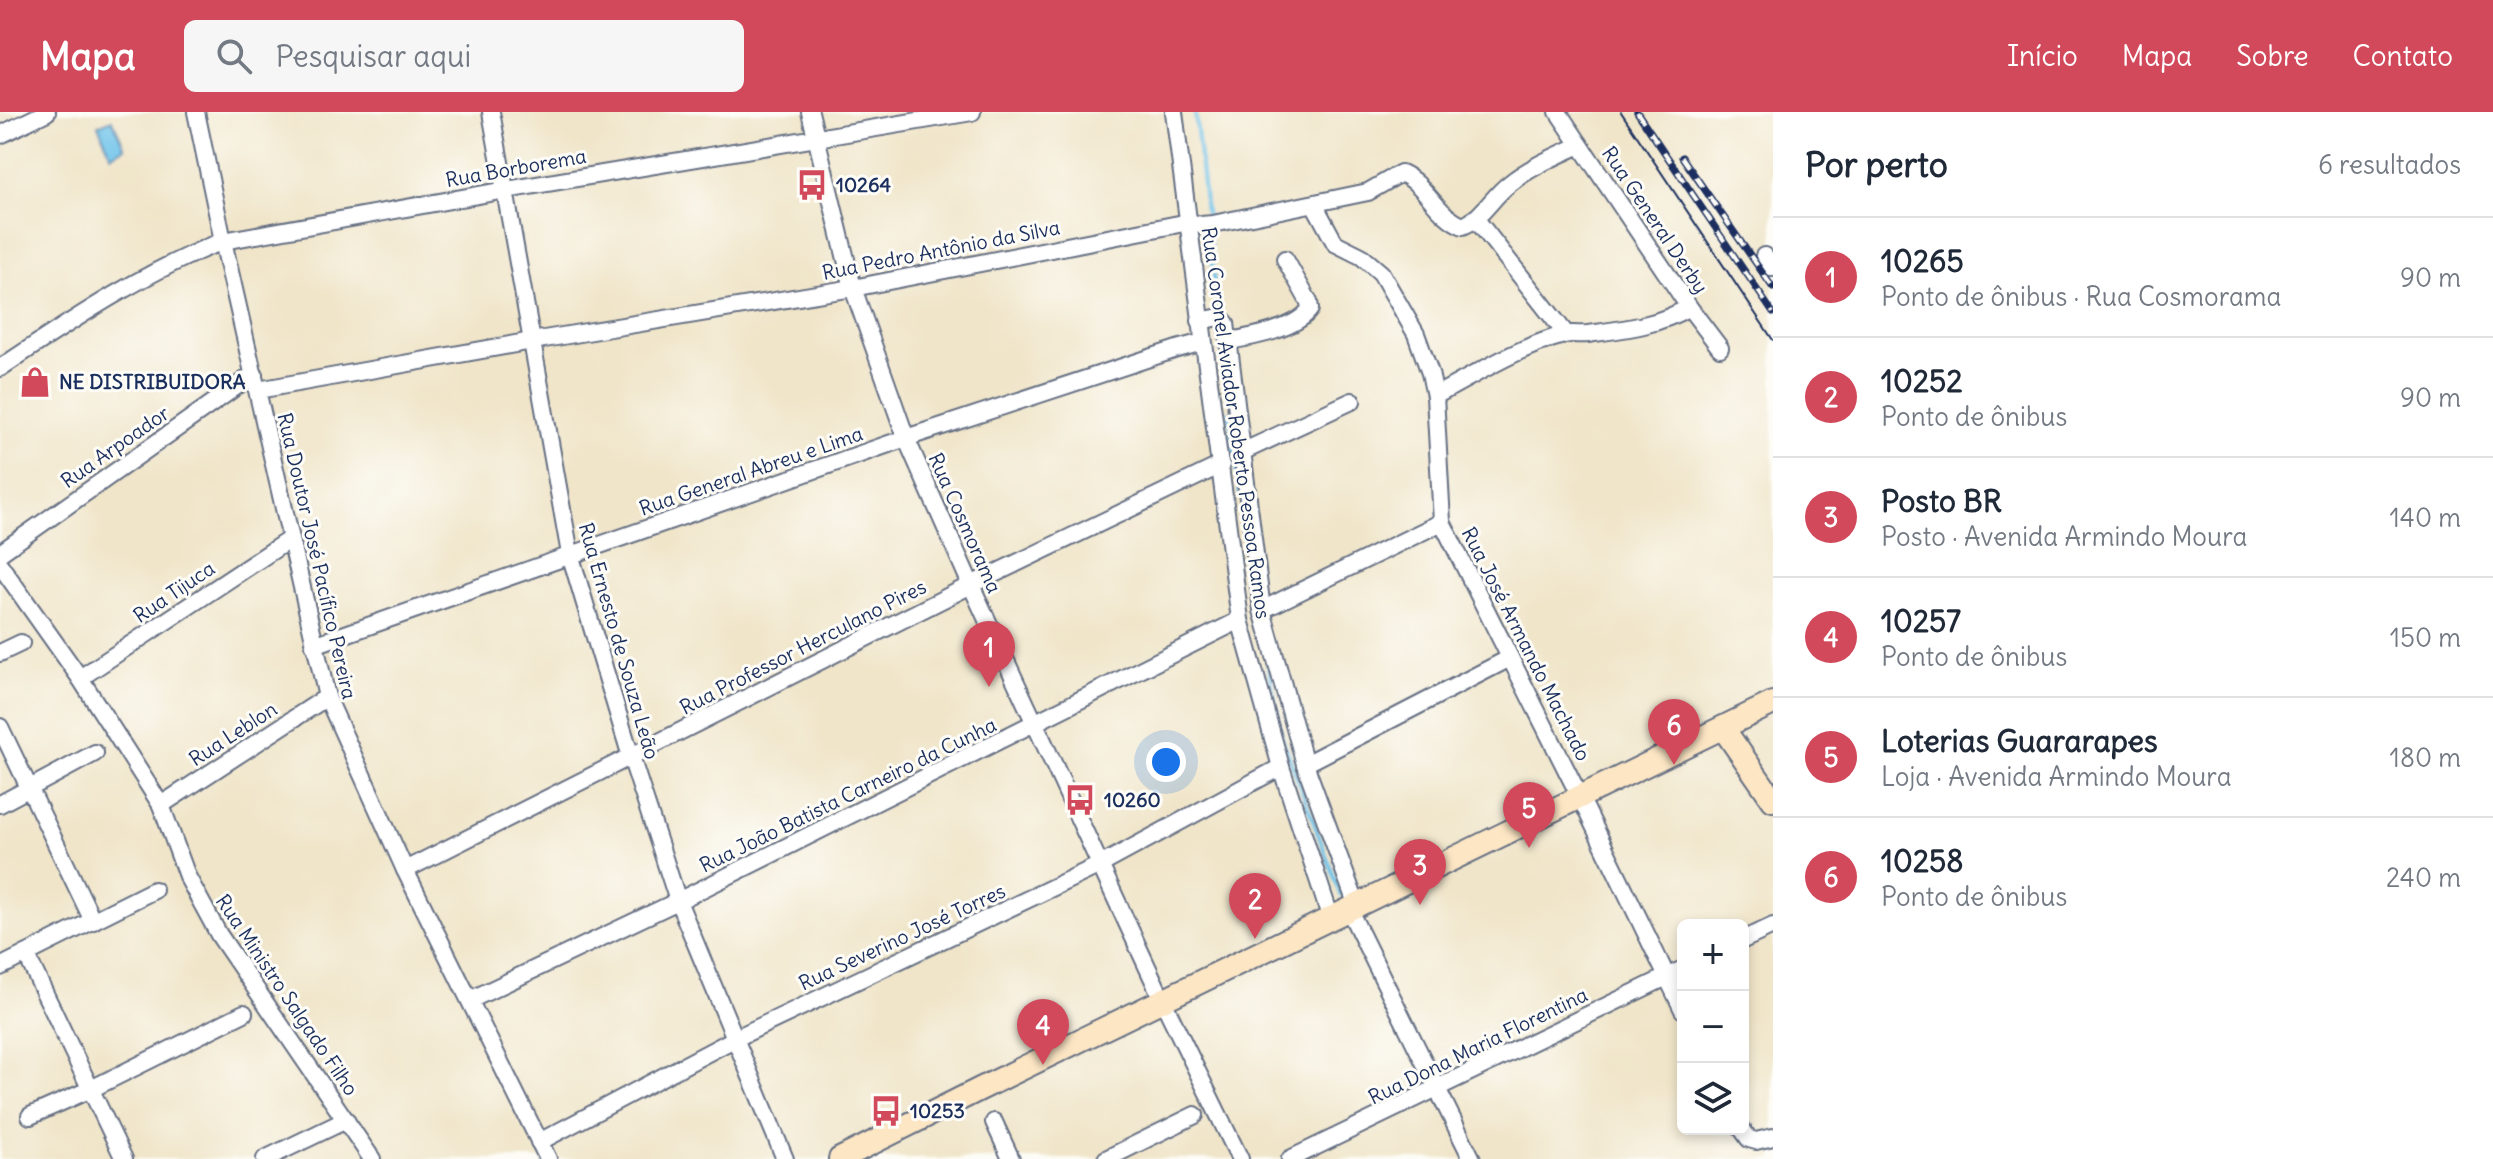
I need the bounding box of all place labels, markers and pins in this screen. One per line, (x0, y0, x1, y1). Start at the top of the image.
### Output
bus stop icon: 10264 (795, 168, 829, 202)
place label: 10264 (836, 172, 892, 197)
shop icon: NE DISTRIBUIDORA (18, 365, 52, 399)
place label: NE DISTRIBUIDORA (59, 369, 246, 394)
pin: 1 (963, 621, 1015, 687)
pin: 6 (1648, 699, 1700, 765)
pin: 5 (1503, 782, 1555, 848)
bus stop icon: 10260 (1063, 783, 1097, 817)
place label: 10260 (1104, 787, 1161, 812)
pin: 3 (1394, 839, 1446, 905)
pin: 2 (1229, 873, 1281, 939)
pin: 4 (1017, 999, 1069, 1065)
bus stop icon: 10253 (869, 1094, 903, 1128)
place label: 10253 (910, 1098, 965, 1123)

